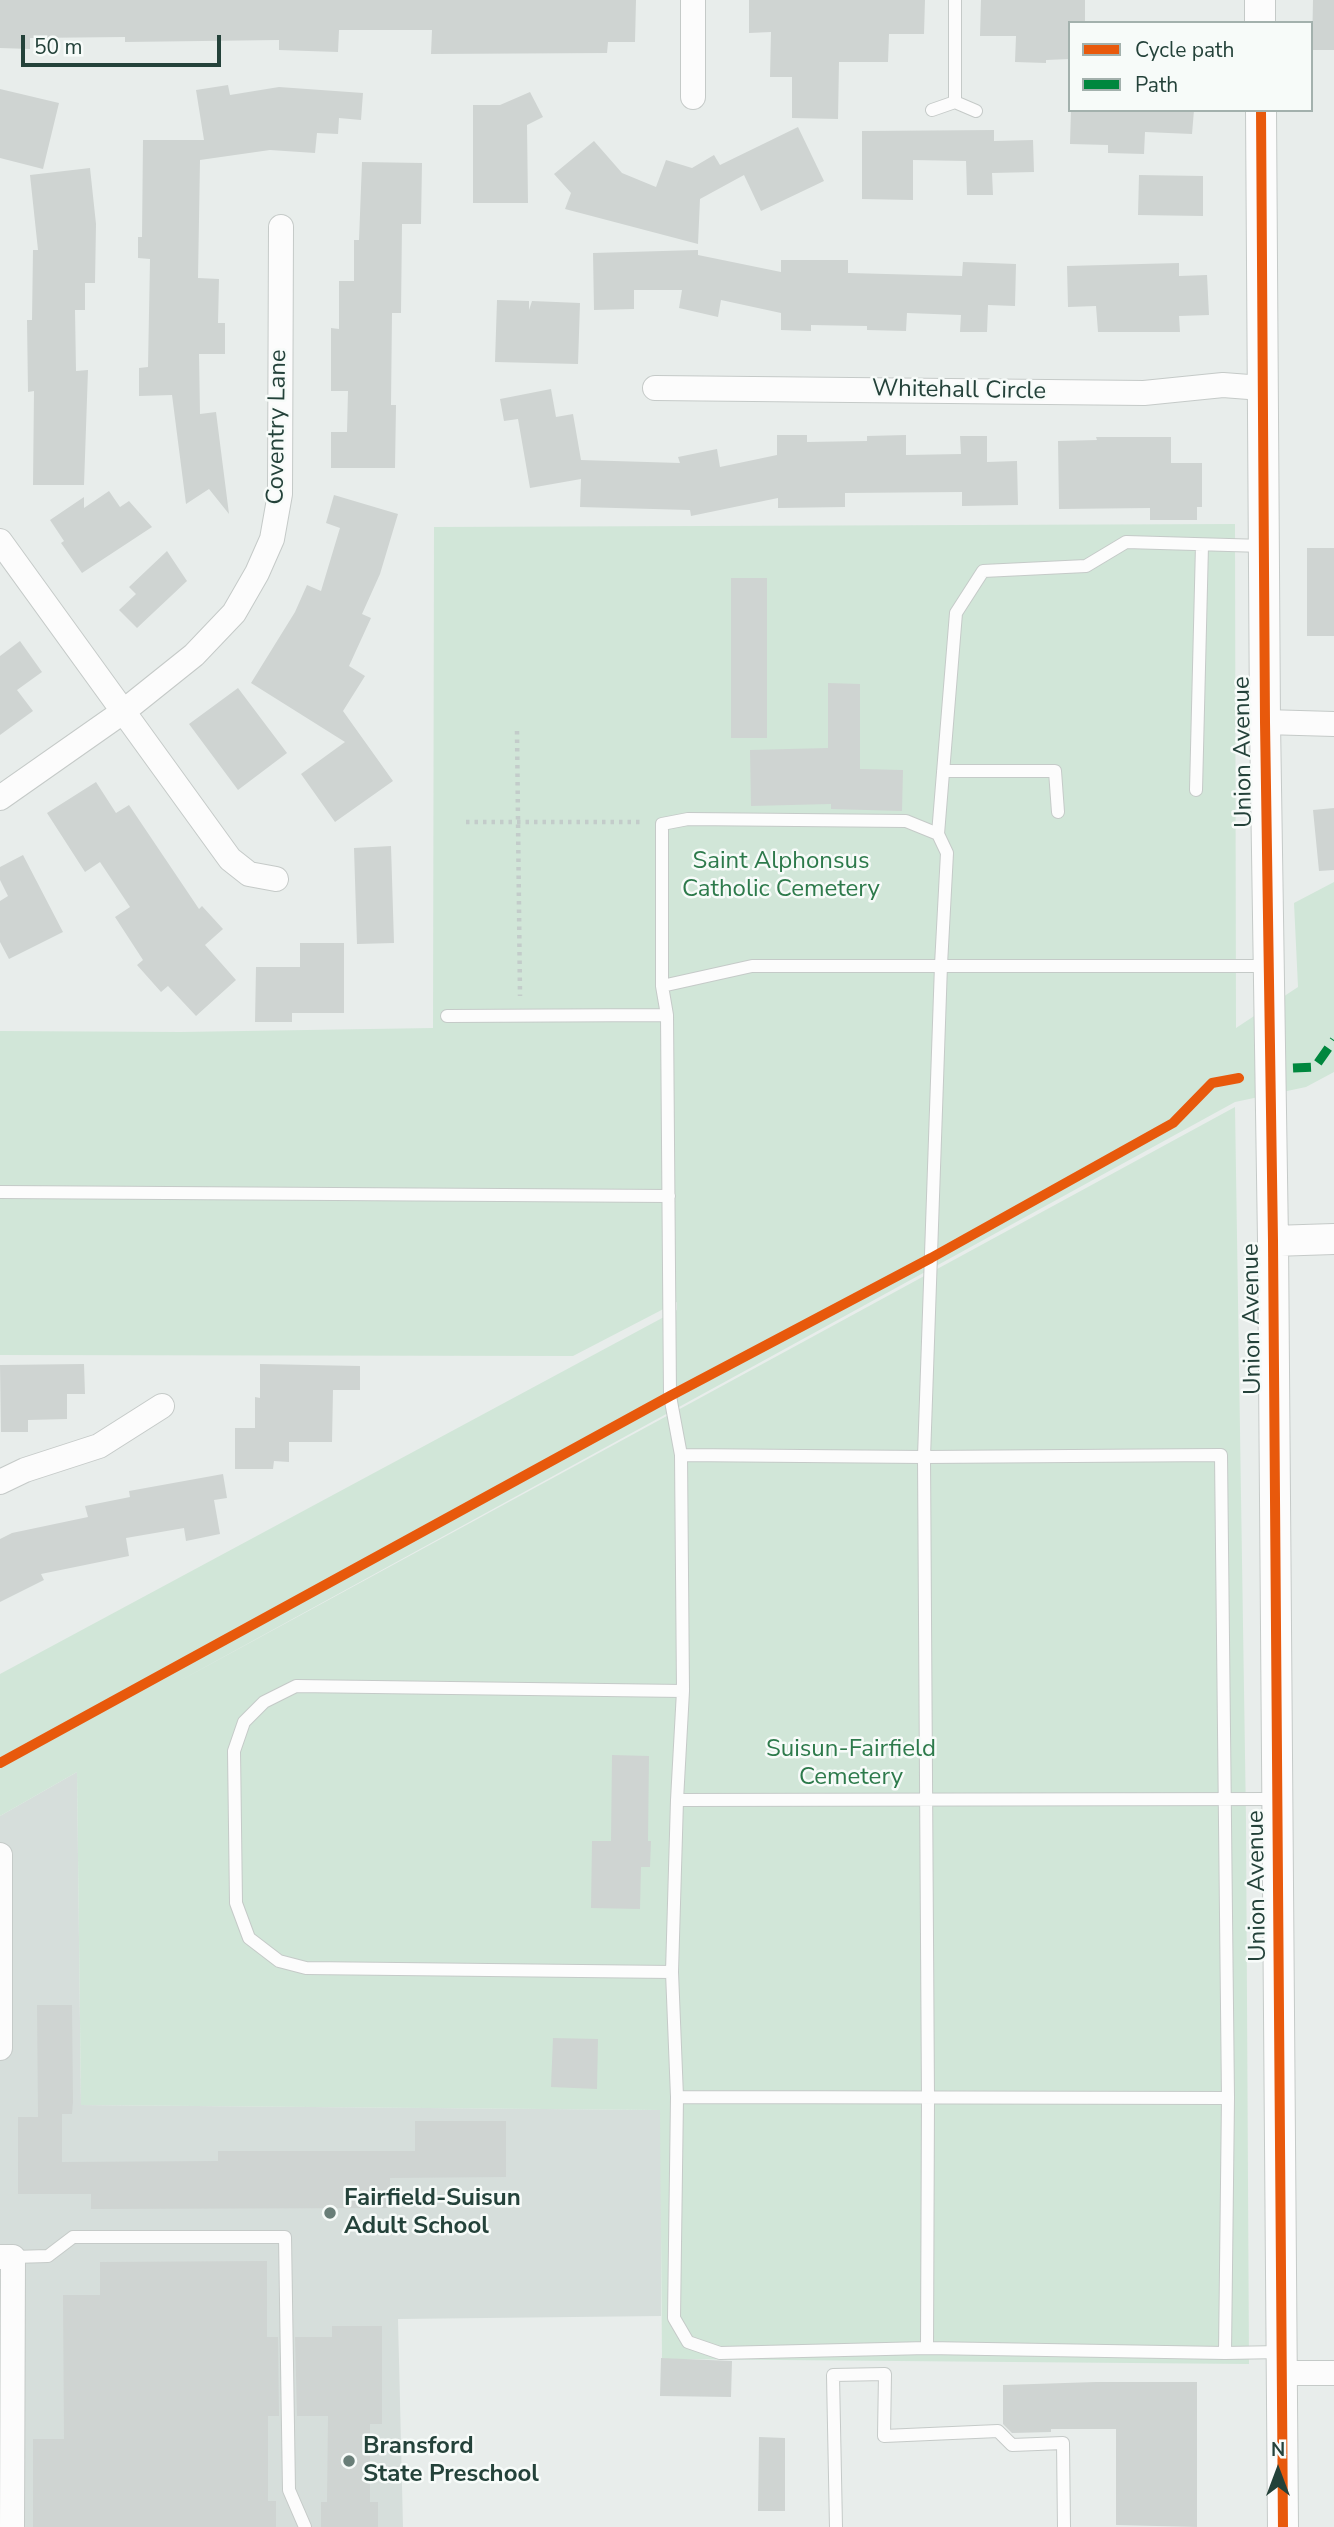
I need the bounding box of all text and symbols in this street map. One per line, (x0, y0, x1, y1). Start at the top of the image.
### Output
scale bar (24, 21, 224, 65)
legend (1068, 21, 1313, 112)
text: 50 m (34, 33, 83, 61)
text: Cycle path (1135, 36, 1234, 64)
text: Path (1135, 71, 1178, 99)
street label: Coventry Lane (262, 349, 294, 505)
street label: Whitehall Circle (872, 375, 1046, 407)
street label: Union Avenue (1228, 676, 1260, 828)
park label: Saint Alphonsus Catholic Cemetery (682, 848, 880, 904)
street label: Union Avenue (1237, 1243, 1269, 1395)
park label: Suisun-Fairfield Cemetery (766, 1736, 936, 1792)
street label: Union Avenue (1242, 1810, 1274, 1962)
place label: Fairfield-Suisun Adult School (344, 2185, 521, 2241)
marker: Fairfield-Suisun Adult School (322, 2205, 338, 2221)
place label: Bransford State Preschool (363, 2433, 539, 2489)
north arrow (1243, 2436, 1313, 2506)
text: N (1271, 2437, 1285, 2463)
marker: Bransford State Preschool (341, 2453, 357, 2469)

